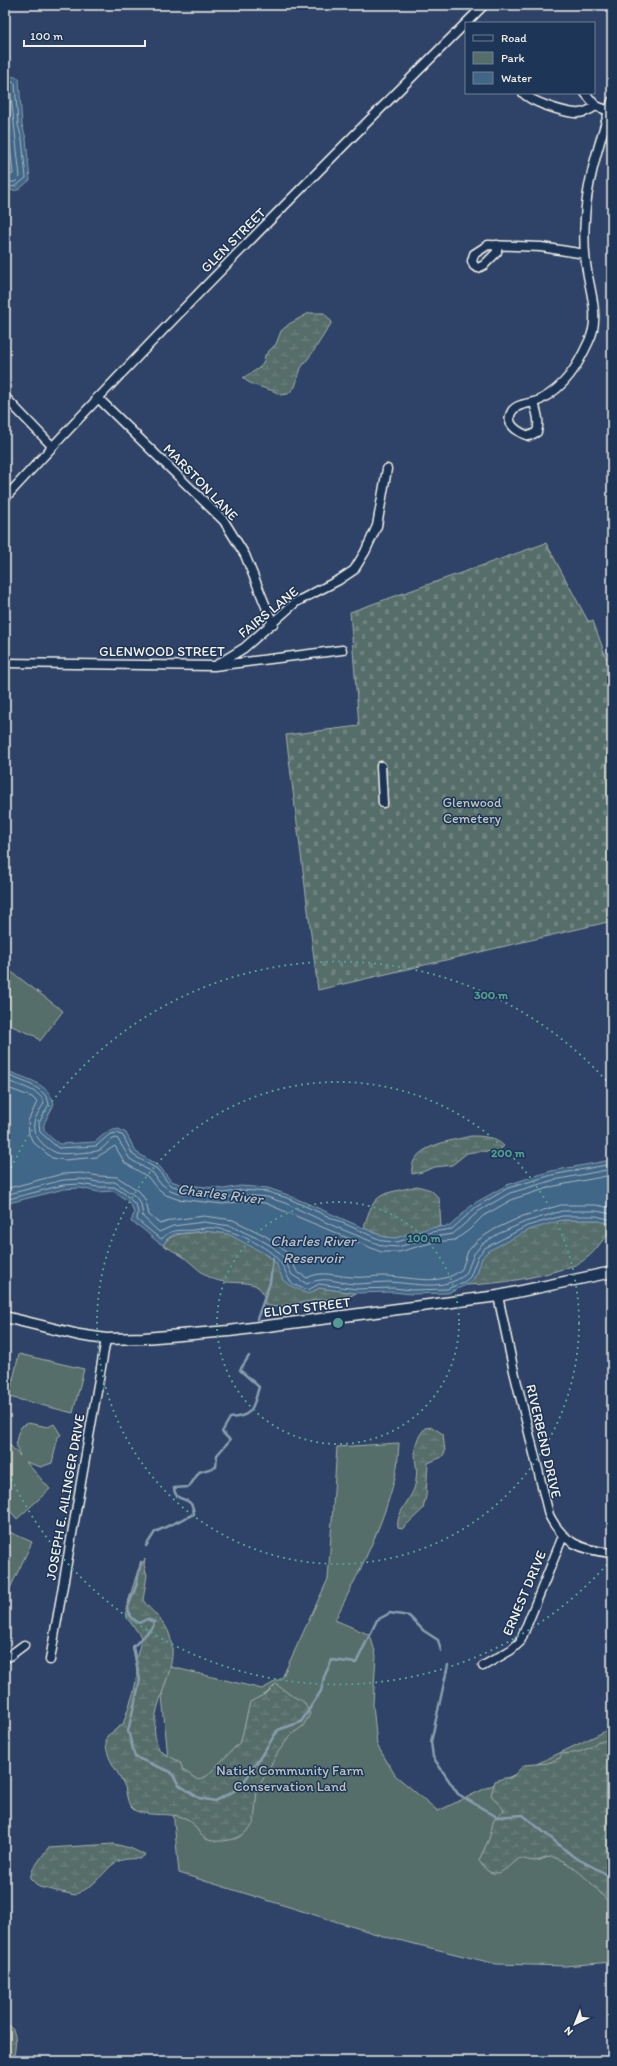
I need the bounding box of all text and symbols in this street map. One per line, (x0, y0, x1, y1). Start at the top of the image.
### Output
scale bar (24, 22, 145, 48)
legend (465, 22, 595, 94)
text: 100 m (30, 29, 63, 43)
text: Road (501, 31, 527, 45)
text: Park (501, 51, 525, 65)
text: Water (501, 71, 532, 85)
street label: GLEN STREET (197, 204, 269, 276)
street label: MARSTON LANE (160, 440, 242, 525)
street label: FAIRS LANE (235, 583, 302, 642)
street label: GLENWOOD STREET (99, 643, 225, 660)
park label: Glenwood Cemetery (442, 794, 502, 827)
text: 300 m (474, 988, 509, 1002)
text: 200 m (491, 1146, 526, 1160)
water label: Charles River (176, 1180, 266, 1208)
text: 100 m (407, 1231, 441, 1245)
water label: Charles River Reservoir (270, 1232, 358, 1267)
street label: ELIOT STREET (263, 1294, 352, 1321)
centre of rings (331, 1316, 345, 1330)
street label: RIVERBEND DRIVE (522, 1383, 565, 1500)
street label: JOSEPH E. AILINGER DRIVE (42, 1412, 89, 1582)
street label: ERNEST DRIVE (499, 1548, 550, 1638)
park label: Natick Community Farm Conservation Land (216, 1762, 364, 1795)
north arrow (555, 2004, 595, 2044)
text: N (561, 2024, 576, 2038)

